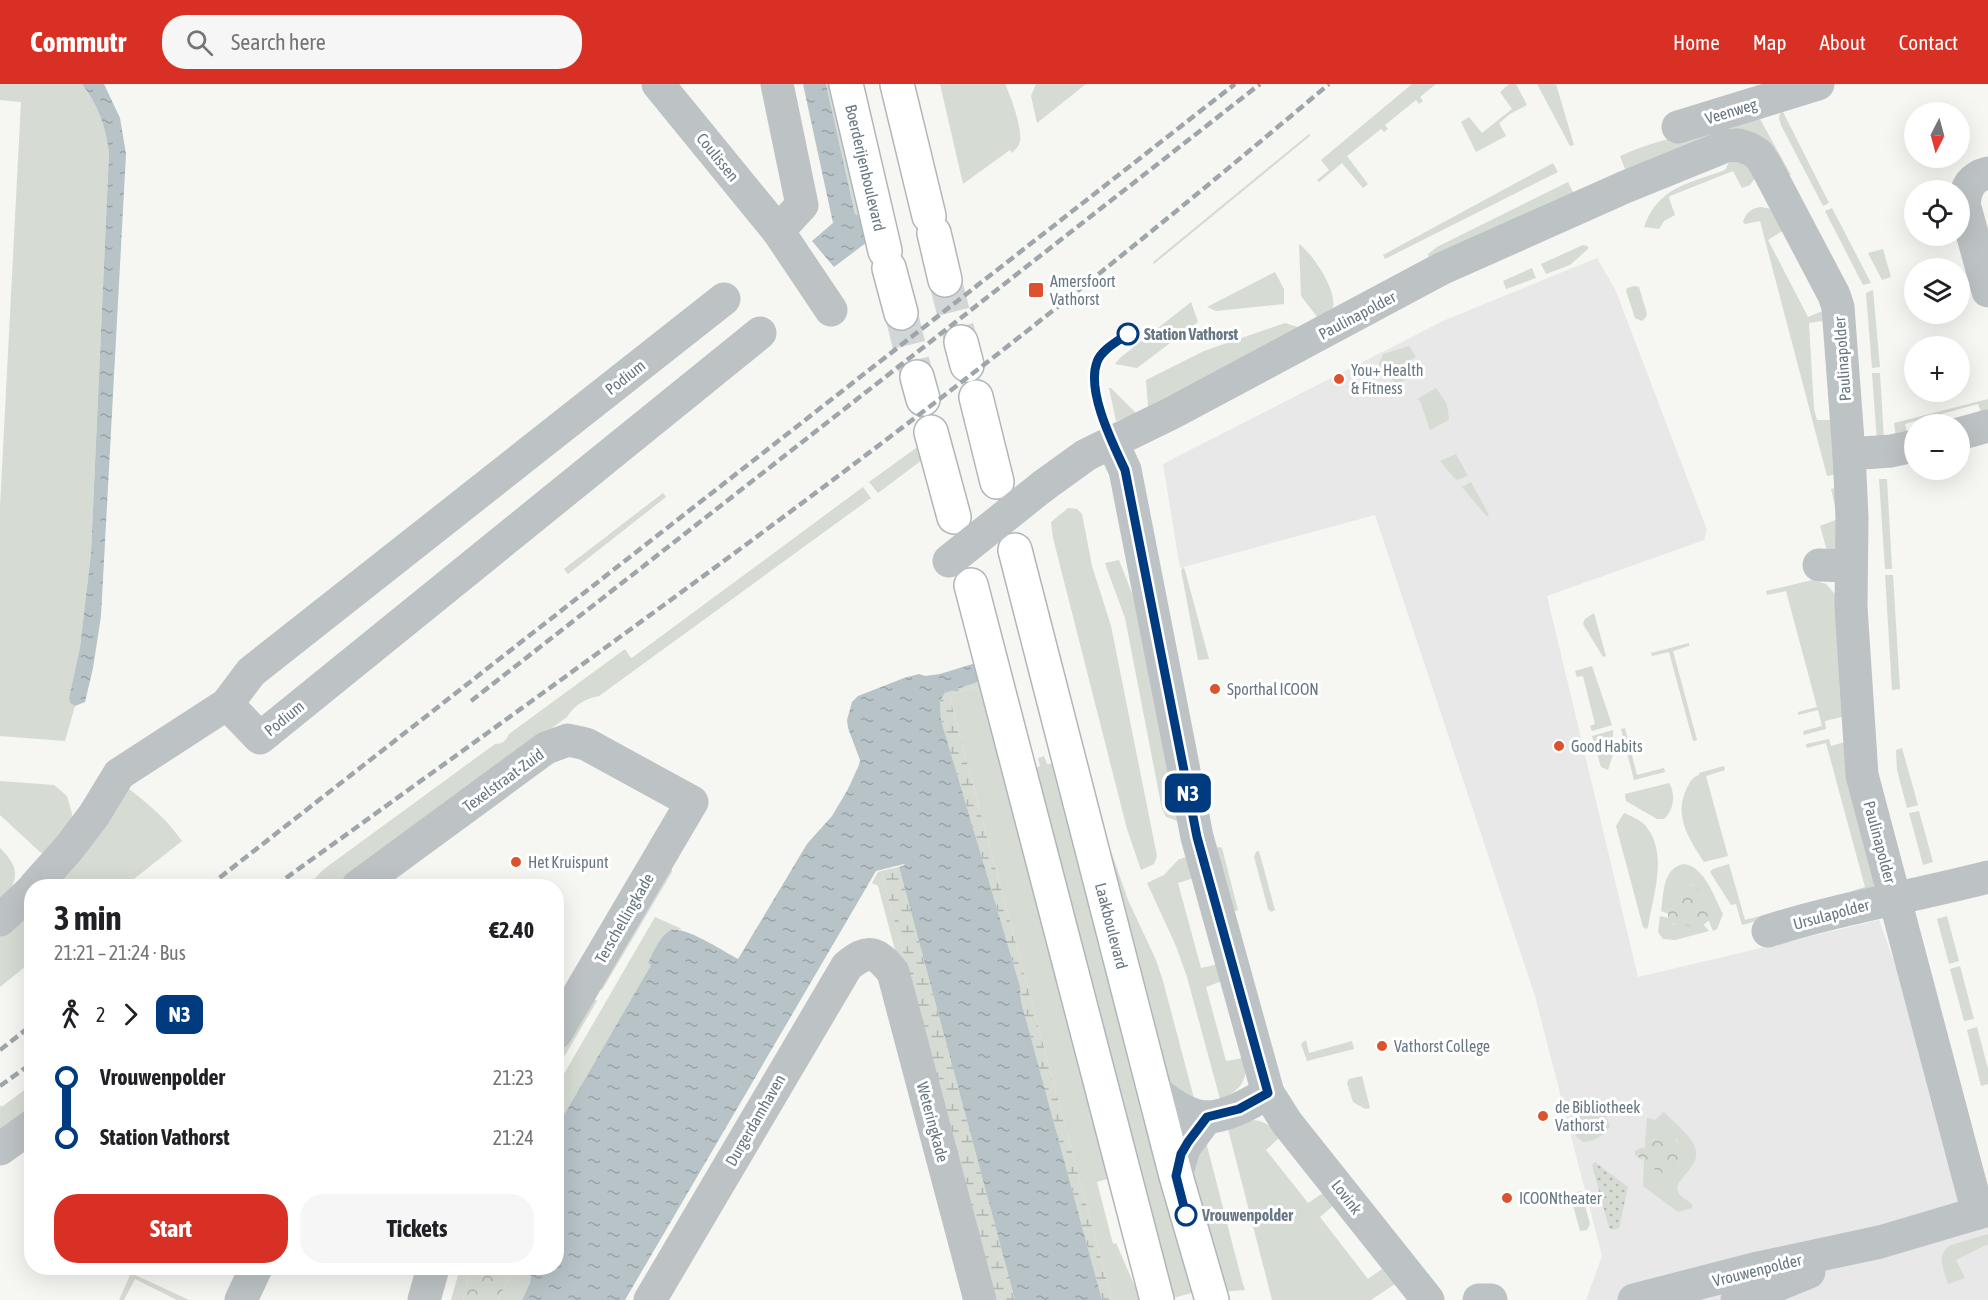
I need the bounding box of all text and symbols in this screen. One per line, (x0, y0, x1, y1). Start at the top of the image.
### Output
search box (162, 15, 582, 69)
text: Commutr (30, 26, 126, 58)
icon: search (183, 26, 216, 59)
text: Search here (231, 29, 326, 55)
text: Home (1673, 30, 1720, 54)
text: Map (1753, 30, 1787, 54)
text: About (1820, 30, 1866, 54)
text: Contact (1899, 30, 1958, 54)
street label: Veenweg (1703, 95, 1759, 128)
north arrow (1904, 102, 1970, 168)
map controls (1904, 102, 1970, 480)
street label: Boerderijenboulevard (842, 103, 889, 233)
street label: Coulissen (693, 129, 743, 185)
button: locate (1904, 180, 1970, 246)
button: layers (1904, 258, 1970, 324)
place label: Amersfoort Vathorst (1050, 272, 1116, 308)
marker: Amersfoort Vathorst (1027, 281, 1045, 299)
street label: Paulinapolder (1315, 287, 1399, 344)
street label: Paulinapolder (1830, 316, 1855, 402)
marker: Station Vathorst (1117, 323, 1139, 345)
place label: Station Vathorst (1144, 325, 1239, 343)
button: + (1904, 336, 1970, 402)
street label: Podium (601, 356, 649, 398)
place label: You+ Health & Fitness (1351, 361, 1424, 397)
marker: You+ Health & Fitness (1332, 372, 1346, 386)
button: − (1904, 414, 1970, 480)
place label: Sporthal ICOON (1227, 680, 1319, 699)
marker: Sporthal ICOON (1208, 682, 1222, 696)
street label: Podium (261, 697, 307, 739)
place label: Good Habits (1571, 737, 1643, 755)
marker: Good Habits (1552, 739, 1566, 753)
street label: Texelstraat-Zuid (459, 745, 547, 815)
line badge: N3 (1161, 774, 1215, 812)
text: N3 (1177, 781, 1199, 805)
street label: Paulinapolder (1859, 799, 1900, 886)
place label: Het Kruispunt (528, 853, 609, 872)
marker: Het Kruispunt (509, 855, 523, 869)
street label: Terschellingkade (591, 870, 658, 967)
street label: Laakboulevard (1092, 881, 1131, 971)
street label: Ursulapolder (1791, 895, 1872, 934)
text: 3 min (54, 899, 121, 937)
text: €2.40 (489, 917, 534, 943)
text: 21:21 – 21:24 · Bus (54, 941, 186, 964)
icon: walk (54, 998, 87, 1031)
icon: forward (114, 998, 147, 1031)
text: N3 (168, 1002, 191, 1026)
text: 2 (96, 1003, 105, 1026)
place label: Vathorst College (1394, 1037, 1490, 1056)
marker: Vathorst College (1375, 1039, 1389, 1053)
text: Vrouwenpolder (100, 1064, 225, 1090)
text: 21:23 (493, 1066, 534, 1089)
street label: Durgerdamhaven (722, 1071, 789, 1169)
street label: Weteringkade (913, 1080, 952, 1164)
place label: de Bibliotheek Vathorst (1555, 1098, 1640, 1134)
marker: de Bibliotheek Vathorst (1536, 1109, 1550, 1123)
text: Station Vathorst (100, 1124, 230, 1150)
text: 21:24 (493, 1126, 534, 1149)
street label: Lovink (1328, 1176, 1366, 1218)
place label: ICOONtheater (1519, 1189, 1602, 1207)
marker: ICOONtheater (1500, 1191, 1514, 1205)
button: Start (54, 1194, 288, 1263)
button: Tickets (300, 1194, 534, 1263)
marker: Vrouwenpolder (1175, 1204, 1197, 1226)
place label: Vrouwenpolder (1201, 1206, 1293, 1224)
street label: Vrouwenpolder (1711, 1250, 1804, 1291)

